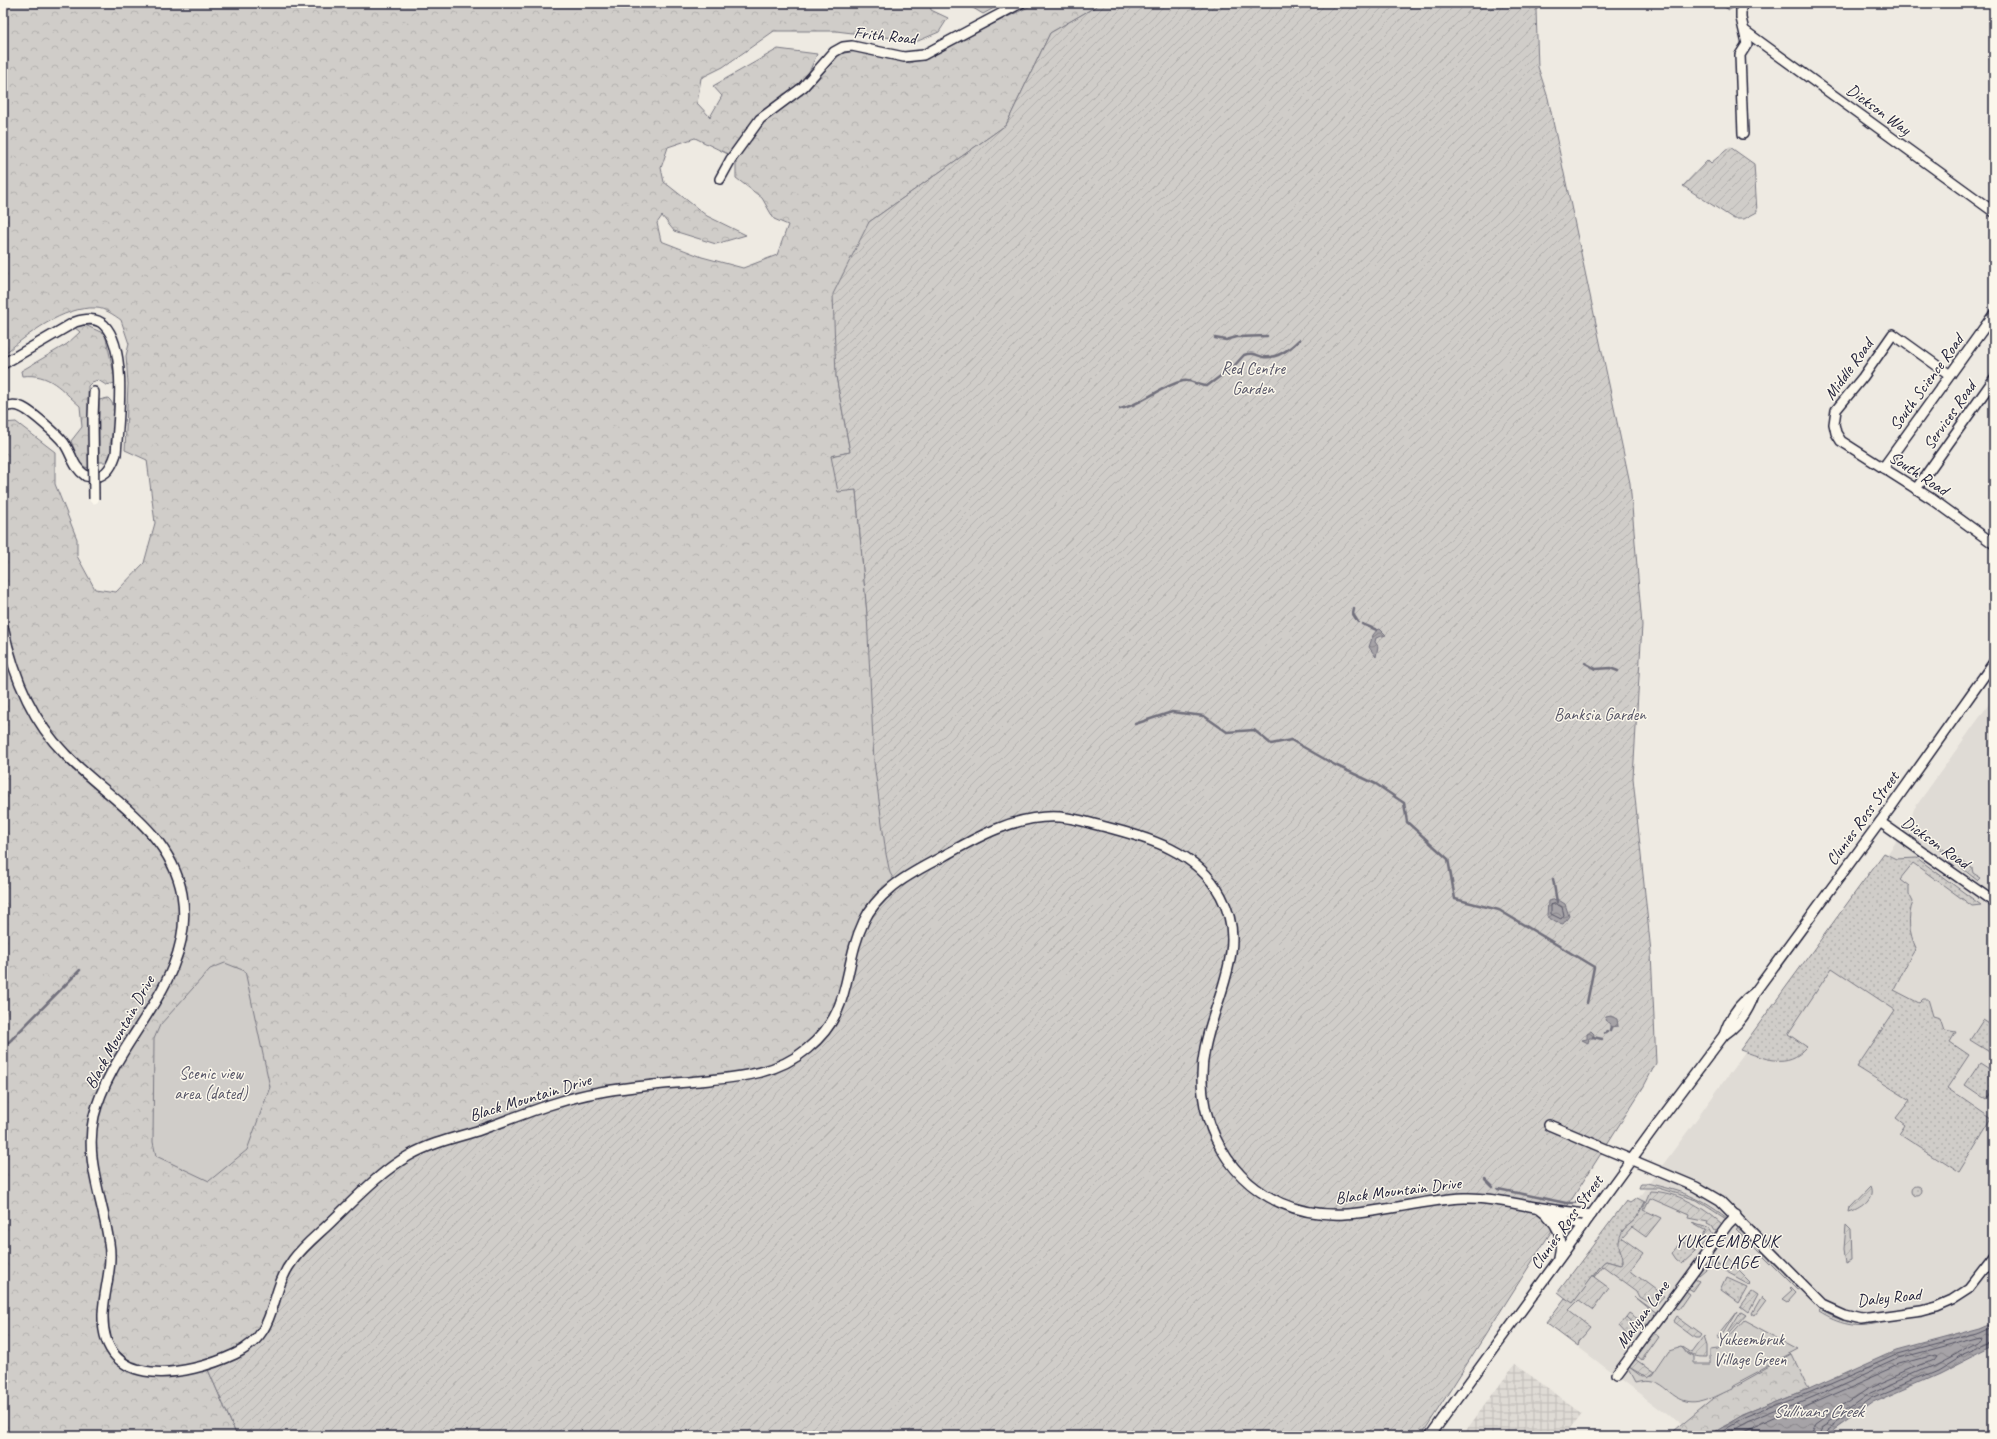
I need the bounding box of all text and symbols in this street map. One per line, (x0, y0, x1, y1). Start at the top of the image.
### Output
street label: Frith Road (853, 22, 919, 49)
street label: Dickson Way (1843, 79, 1916, 140)
street label: South Science Road (1885, 328, 1970, 434)
street label: Middle Road (1819, 333, 1879, 404)
park label: Red Centre Garden (1221, 358, 1286, 399)
street label: Services Road (1918, 374, 1982, 454)
street label: South Road (1885, 447, 1954, 502)
park label: Banksia Garden (1554, 704, 1647, 725)
street label: Clunies Ross Street (1821, 765, 1905, 869)
street label: Dickson Road (1898, 811, 1976, 875)
street label: Black Mountain Drive (80, 971, 160, 1093)
park label: Scenic view area (dated) (174, 1063, 249, 1104)
street label: Black Mountain Drive (467, 1069, 595, 1126)
street label: Clunies Ross Street (1525, 1169, 1609, 1273)
street label: Black Mountain Drive (1334, 1172, 1463, 1209)
district label: YUKEEMBRUK VILLAGE (1675, 1230, 1782, 1273)
street label: Maliyan Lane (1611, 1275, 1675, 1352)
street label: Daley Road (1856, 1283, 1924, 1311)
park label: Yukeembruk Village Green (1714, 1329, 1787, 1370)
water label: Sullivans Creek (1773, 1400, 1866, 1422)

